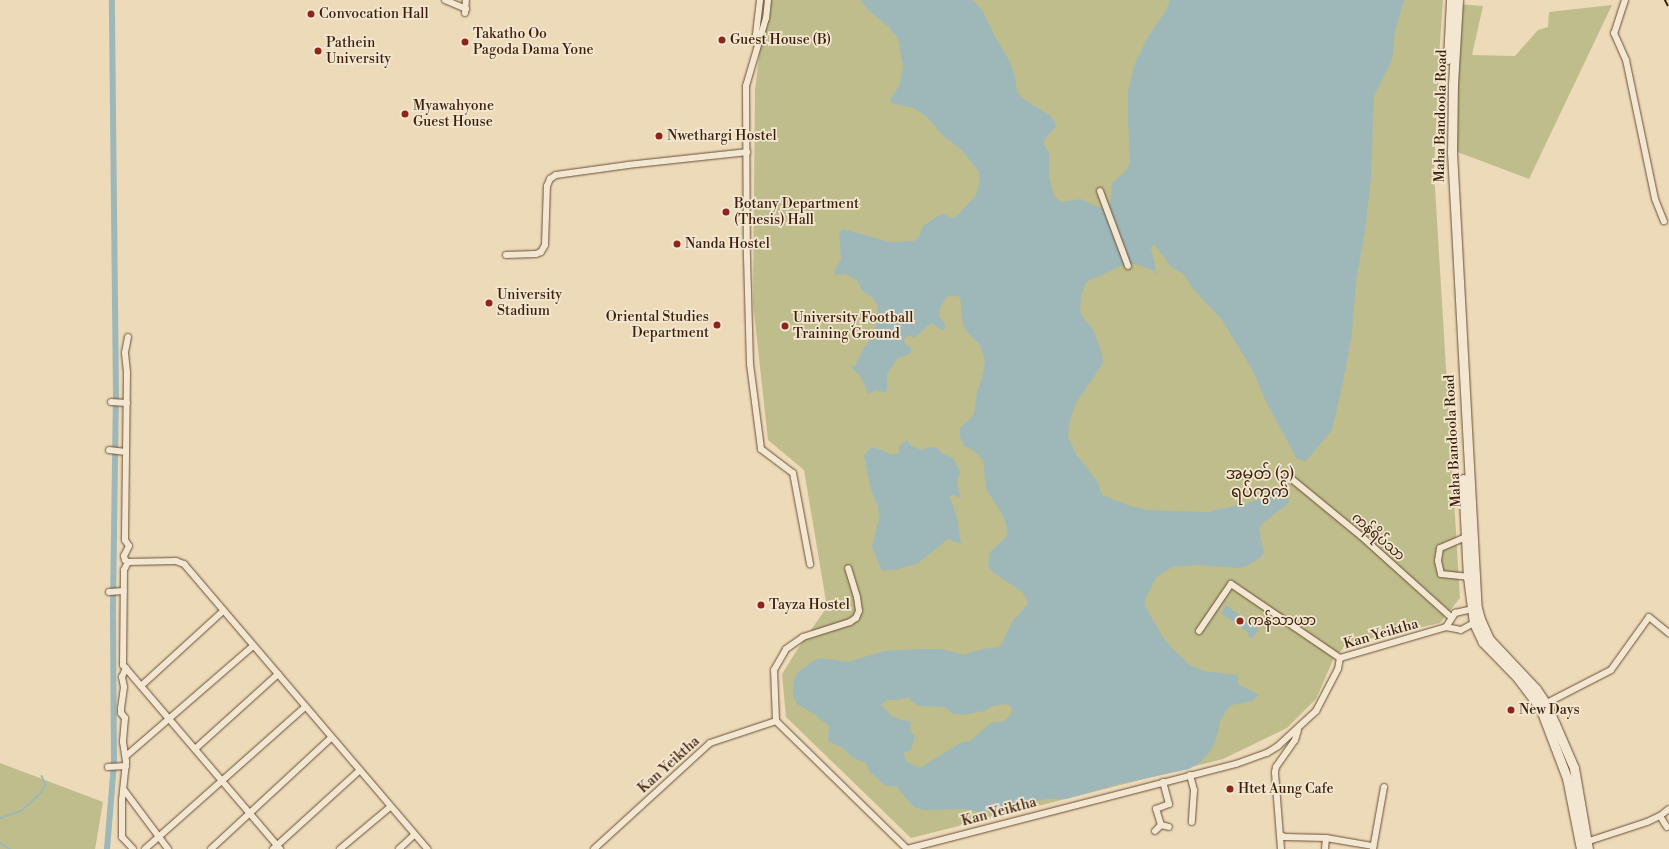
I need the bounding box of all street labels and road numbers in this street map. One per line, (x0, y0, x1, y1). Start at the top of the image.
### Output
street label: Maha Bandoola Road (1431, 49, 1451, 183)
street label: Maha Bandoola Road (1441, 374, 1465, 508)
street label: ကန်ရိပ်သာ (1348, 509, 1408, 565)
street label: Kan Yeiktha (1342, 615, 1420, 653)
street label: Kan Yeiktha (635, 733, 703, 797)
street label: Kan Yeiktha (960, 794, 1038, 830)

